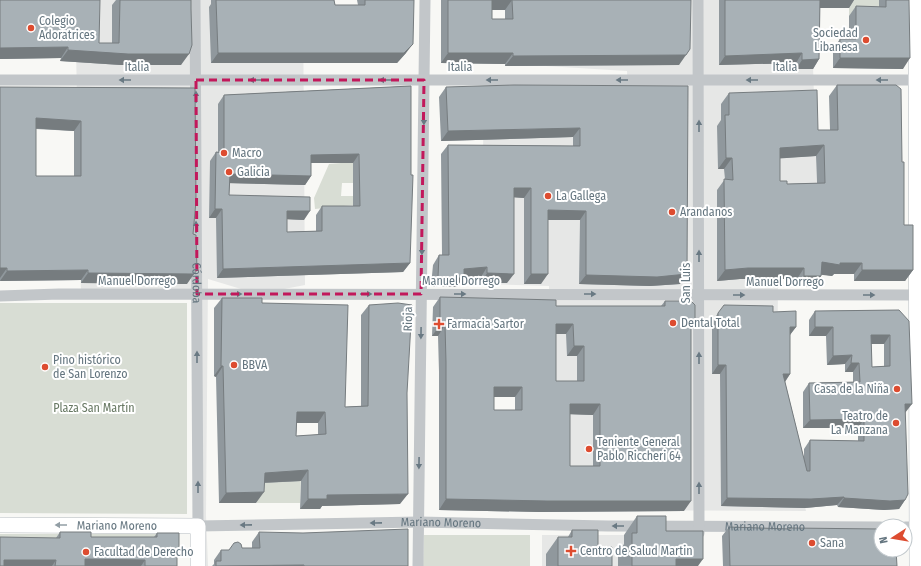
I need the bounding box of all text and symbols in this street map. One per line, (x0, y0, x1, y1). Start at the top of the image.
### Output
place label: Colegio Adoratrices (39, 14, 95, 42)
marker: Colegio Adoratrices (26, 23, 36, 33)
place label: Sociedad Libanesa (813, 26, 858, 54)
marker: Sociedad Libanesa (861, 35, 871, 45)
street label: Italia (125, 60, 150, 74)
street label: Italia (448, 60, 473, 74)
street label: Italia (773, 60, 798, 74)
one-way arrow (118, 77, 131, 83)
one-way arrow (248, 77, 261, 83)
one-way arrow (378, 77, 391, 83)
one-way arrow (485, 77, 498, 83)
one-way arrow (615, 77, 628, 83)
one-way arrow (745, 77, 758, 83)
one-way arrow (875, 77, 888, 83)
one-way arrow (193, 90, 199, 103)
one-way arrow (420, 113, 427, 125)
one-way arrow (696, 119, 702, 132)
place label: Macro (232, 146, 262, 160)
marker: Macro (219, 148, 229, 158)
place label: Galicia (237, 165, 270, 179)
marker: Galicia (224, 167, 234, 177)
place label: La Gallega (556, 189, 606, 203)
marker: La Gallega (543, 191, 553, 201)
place label: Arandanos (680, 205, 732, 219)
marker: Arandanos (667, 207, 677, 217)
one-way arrow (193, 220, 199, 233)
one-way arrow (419, 243, 425, 256)
one-way arrow (696, 249, 702, 262)
street label: Córdoba (189, 262, 204, 304)
street label: San Luis (679, 263, 693, 303)
street label: Manuel Dorrego (98, 274, 176, 288)
street label: Manuel Dorrego (422, 274, 500, 288)
street label: Manuel Dorrego (746, 275, 824, 289)
one-way arrow (230, 291, 243, 297)
one-way arrow (360, 291, 373, 297)
one-way arrow (454, 291, 467, 297)
one-way arrow (584, 291, 597, 297)
one-way arrow (733, 292, 746, 298)
one-way arrow (863, 292, 876, 298)
street label: Rioja (401, 306, 415, 332)
place label: Dental Total (681, 316, 740, 330)
place label: Farmacia Sartor (447, 317, 525, 331)
marker: Dental Total (668, 318, 678, 328)
marker: Farmacia Sartor (434, 319, 444, 329)
one-way arrow (418, 327, 424, 340)
one-way arrow (194, 350, 200, 363)
one-way arrow (696, 351, 702, 364)
place label: Pino histórico de San Lorenzo (53, 353, 128, 381)
place label: BBVA (242, 358, 268, 372)
marker: BBVA (229, 360, 239, 370)
marker: Pino histórico de San Lorenzo (40, 362, 50, 372)
place label: Casa de la Niña (814, 382, 889, 396)
marker: Casa de la Niña (892, 384, 902, 394)
park label: Plaza San Martín (53, 401, 135, 415)
place label: Teatro de La Manzana (831, 409, 888, 437)
marker: Teatro de La Manzana (891, 418, 901, 428)
place label: Teniente General Pablo Riccheri 64 (597, 435, 681, 463)
marker: Teniente General Pablo Riccheri 64 (584, 444, 594, 454)
one-way arrow (416, 457, 422, 470)
one-way arrow (195, 480, 201, 493)
one-way arrow (696, 481, 702, 494)
street label: Mariano Moreno (401, 515, 481, 530)
street label: Mariano Moreno (77, 518, 157, 533)
north arrow (873, 518, 913, 558)
street label: Mariano Moreno (725, 519, 805, 534)
one-way arrow (369, 520, 382, 526)
one-way arrow (55, 522, 67, 529)
one-way arrow (239, 522, 252, 528)
one-way arrow (611, 523, 624, 529)
text: N (877, 535, 891, 545)
place label: Sana (820, 536, 844, 550)
marker: Sana (807, 538, 817, 548)
place label: Centro de Salud Martin (580, 544, 692, 558)
place label: Facultad de Derecho (94, 545, 194, 559)
marker: Centro de Salud Martin (565, 545, 577, 557)
marker: Facultad de Derecho (81, 547, 91, 557)

